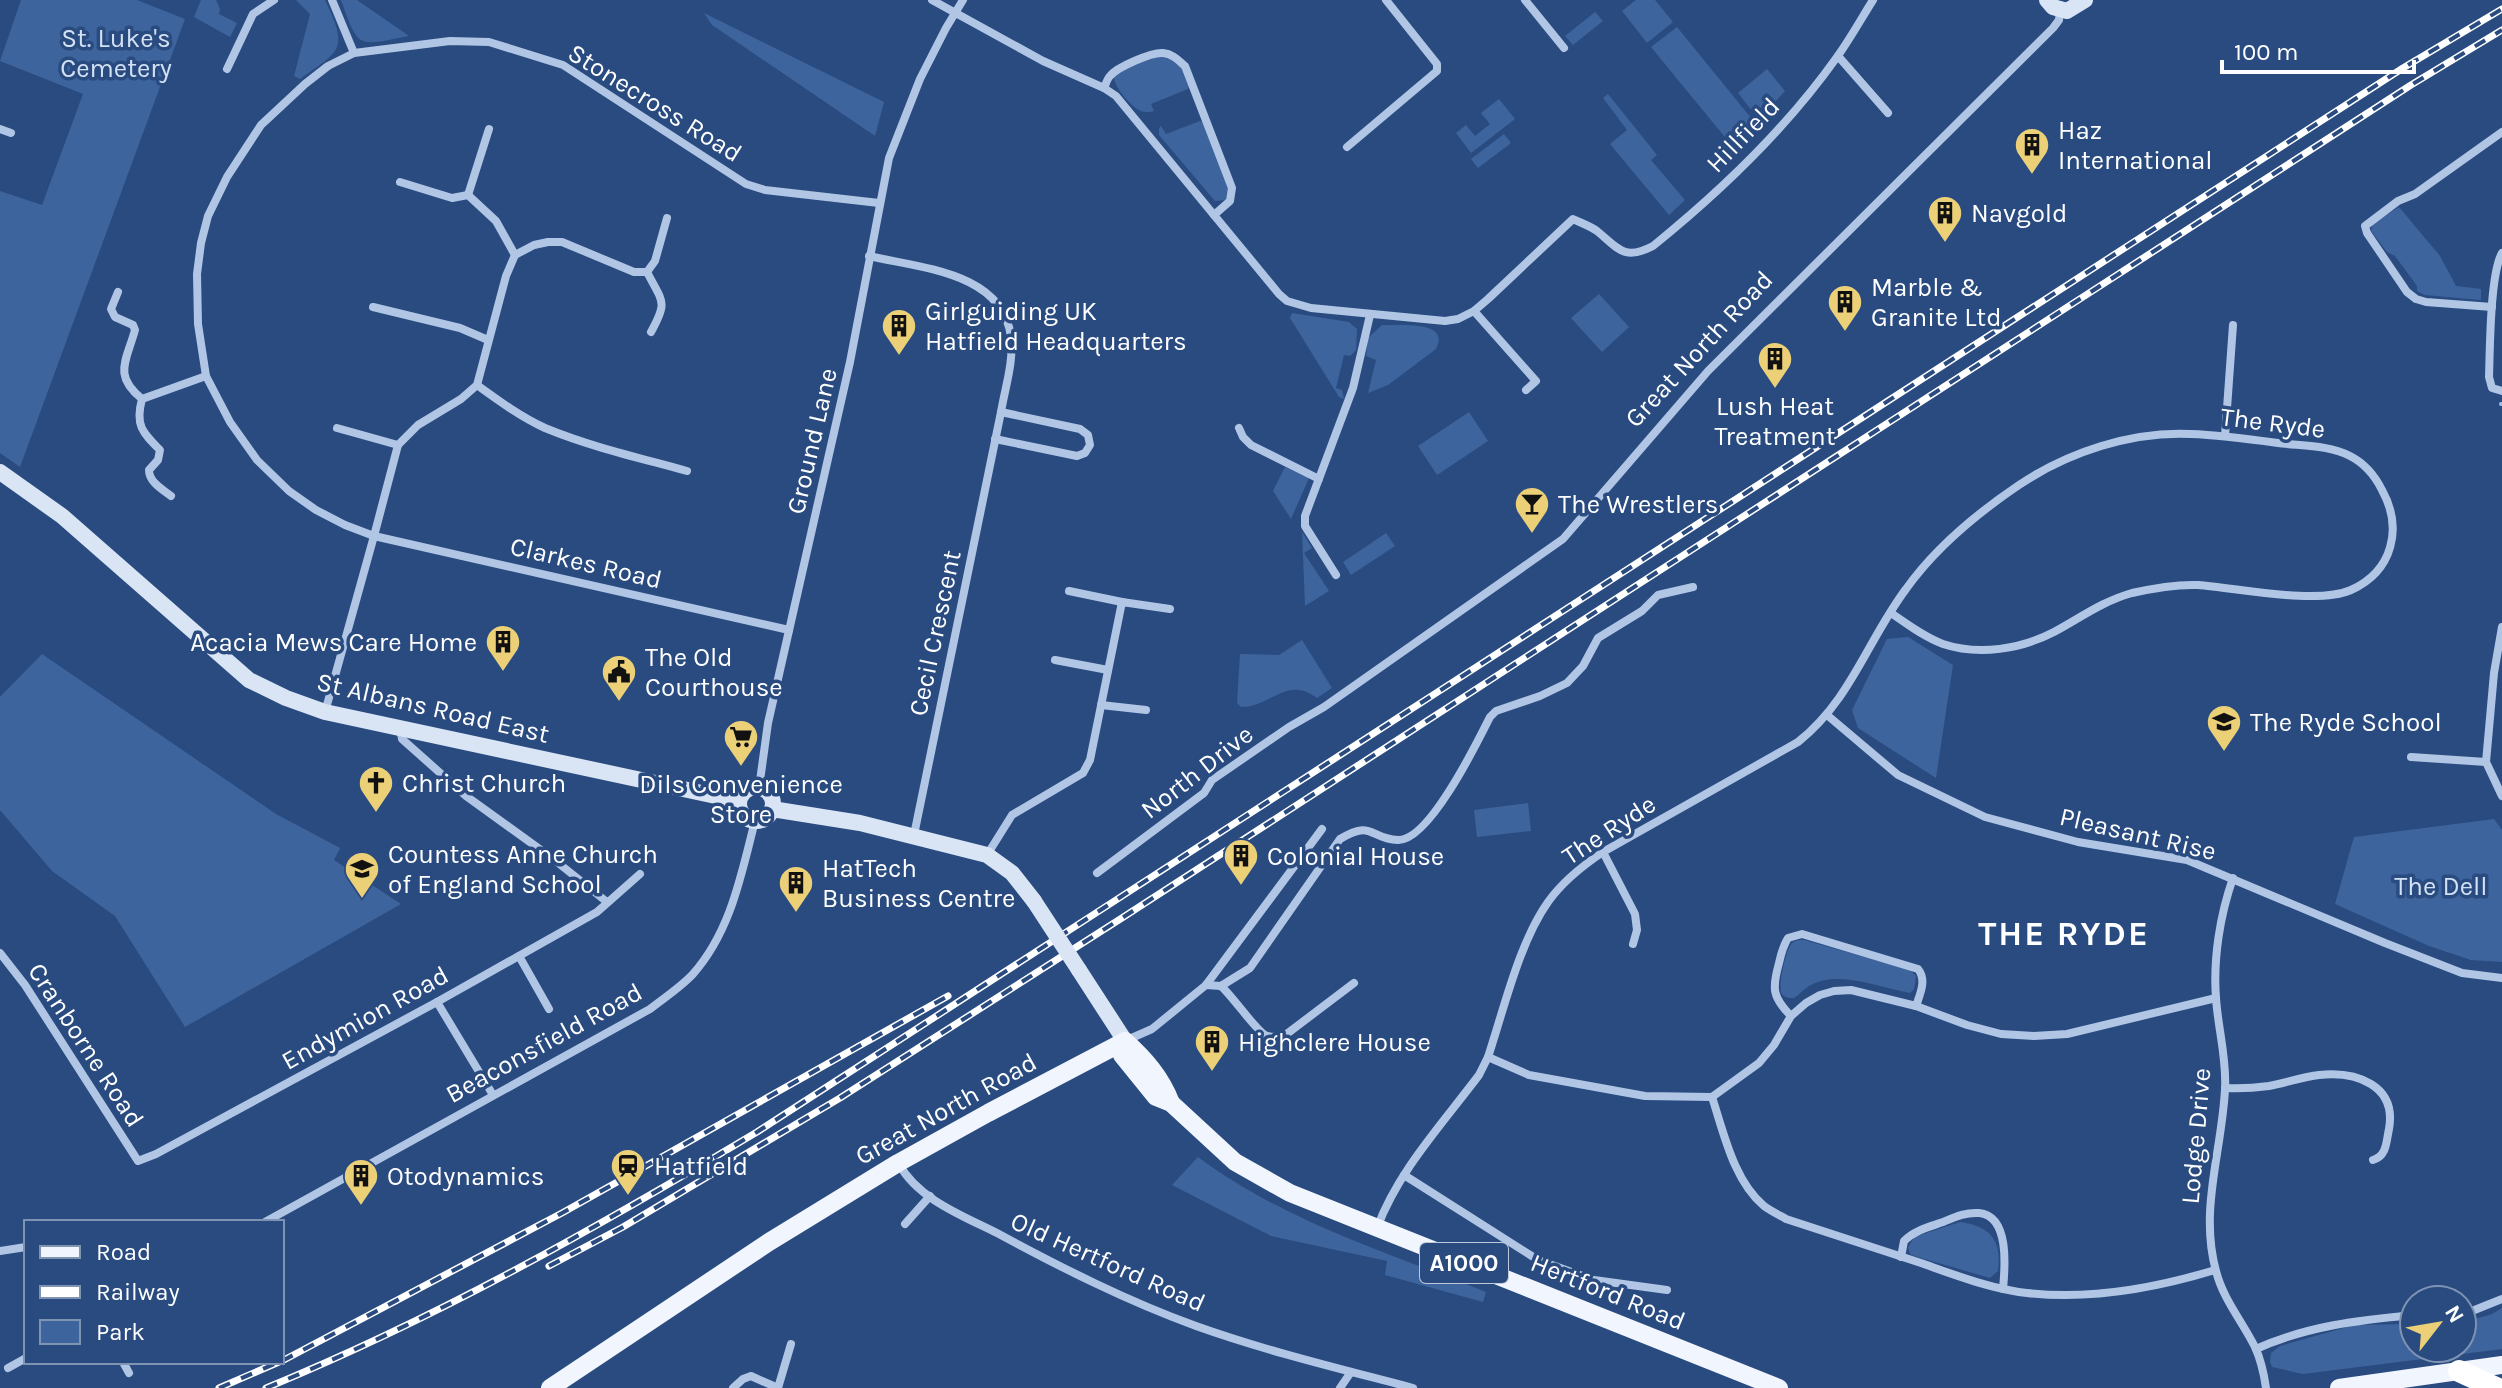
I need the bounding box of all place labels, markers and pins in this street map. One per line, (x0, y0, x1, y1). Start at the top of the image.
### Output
place label: Haz International (2058, 115, 2213, 176)
building icon: Haz International (2013, 126, 2051, 176)
building icon: Navgold (1926, 194, 1964, 244)
place label: Navgold (1971, 198, 2068, 229)
place label: Marble & Granite Ltd (1871, 272, 2002, 333)
building icon: Marble & Granite Ltd (1826, 283, 1864, 333)
place label: Girlguiding UK Hatfield Headquarters (925, 296, 1187, 357)
building icon: Girlguiding UK Hatfield Headquarters (880, 307, 918, 357)
building icon: Lush Heat Treatment (1756, 340, 1794, 390)
place label: Lush Heat Treatment (1714, 391, 1836, 452)
bar icon: The Wrestlers (1513, 485, 1551, 535)
place label: The Wrestlers (1558, 489, 1719, 520)
building icon: Acacia Mews Care Home (484, 623, 522, 673)
place label: Acacia Mews Care Home (190, 627, 477, 658)
place label: The Old Courthouse (645, 642, 783, 703)
public building icon: The Old Courthouse (600, 653, 638, 703)
school or university icon: The Ryde School (2205, 703, 2243, 753)
place label: The Ryde School (2250, 707, 2442, 738)
supermarket icon: Dils Convenience Store (722, 718, 760, 768)
church icon: Christ Church (357, 764, 395, 814)
place label: Christ Church (402, 768, 566, 799)
place label: Dils Convenience Store (639, 769, 843, 830)
building icon: Colonial House (1222, 837, 1260, 887)
place label: Countess Anne Church of England School (388, 839, 658, 900)
place label: Colonial House (1267, 841, 1444, 872)
school or university icon: Countess Anne Church of England School (343, 850, 381, 900)
place label: HatTech Business Centre (822, 853, 1015, 914)
building icon: HatTech Business Centre (777, 864, 815, 914)
building icon: Highclere House (1193, 1023, 1231, 1073)
place label: Highclere House (1238, 1027, 1431, 1058)
station icon: Hatfield (609, 1147, 647, 1197)
place label: Hatfield (654, 1151, 748, 1182)
building icon: Otodynamics (342, 1157, 380, 1207)
place label: Otodynamics (387, 1161, 544, 1192)

